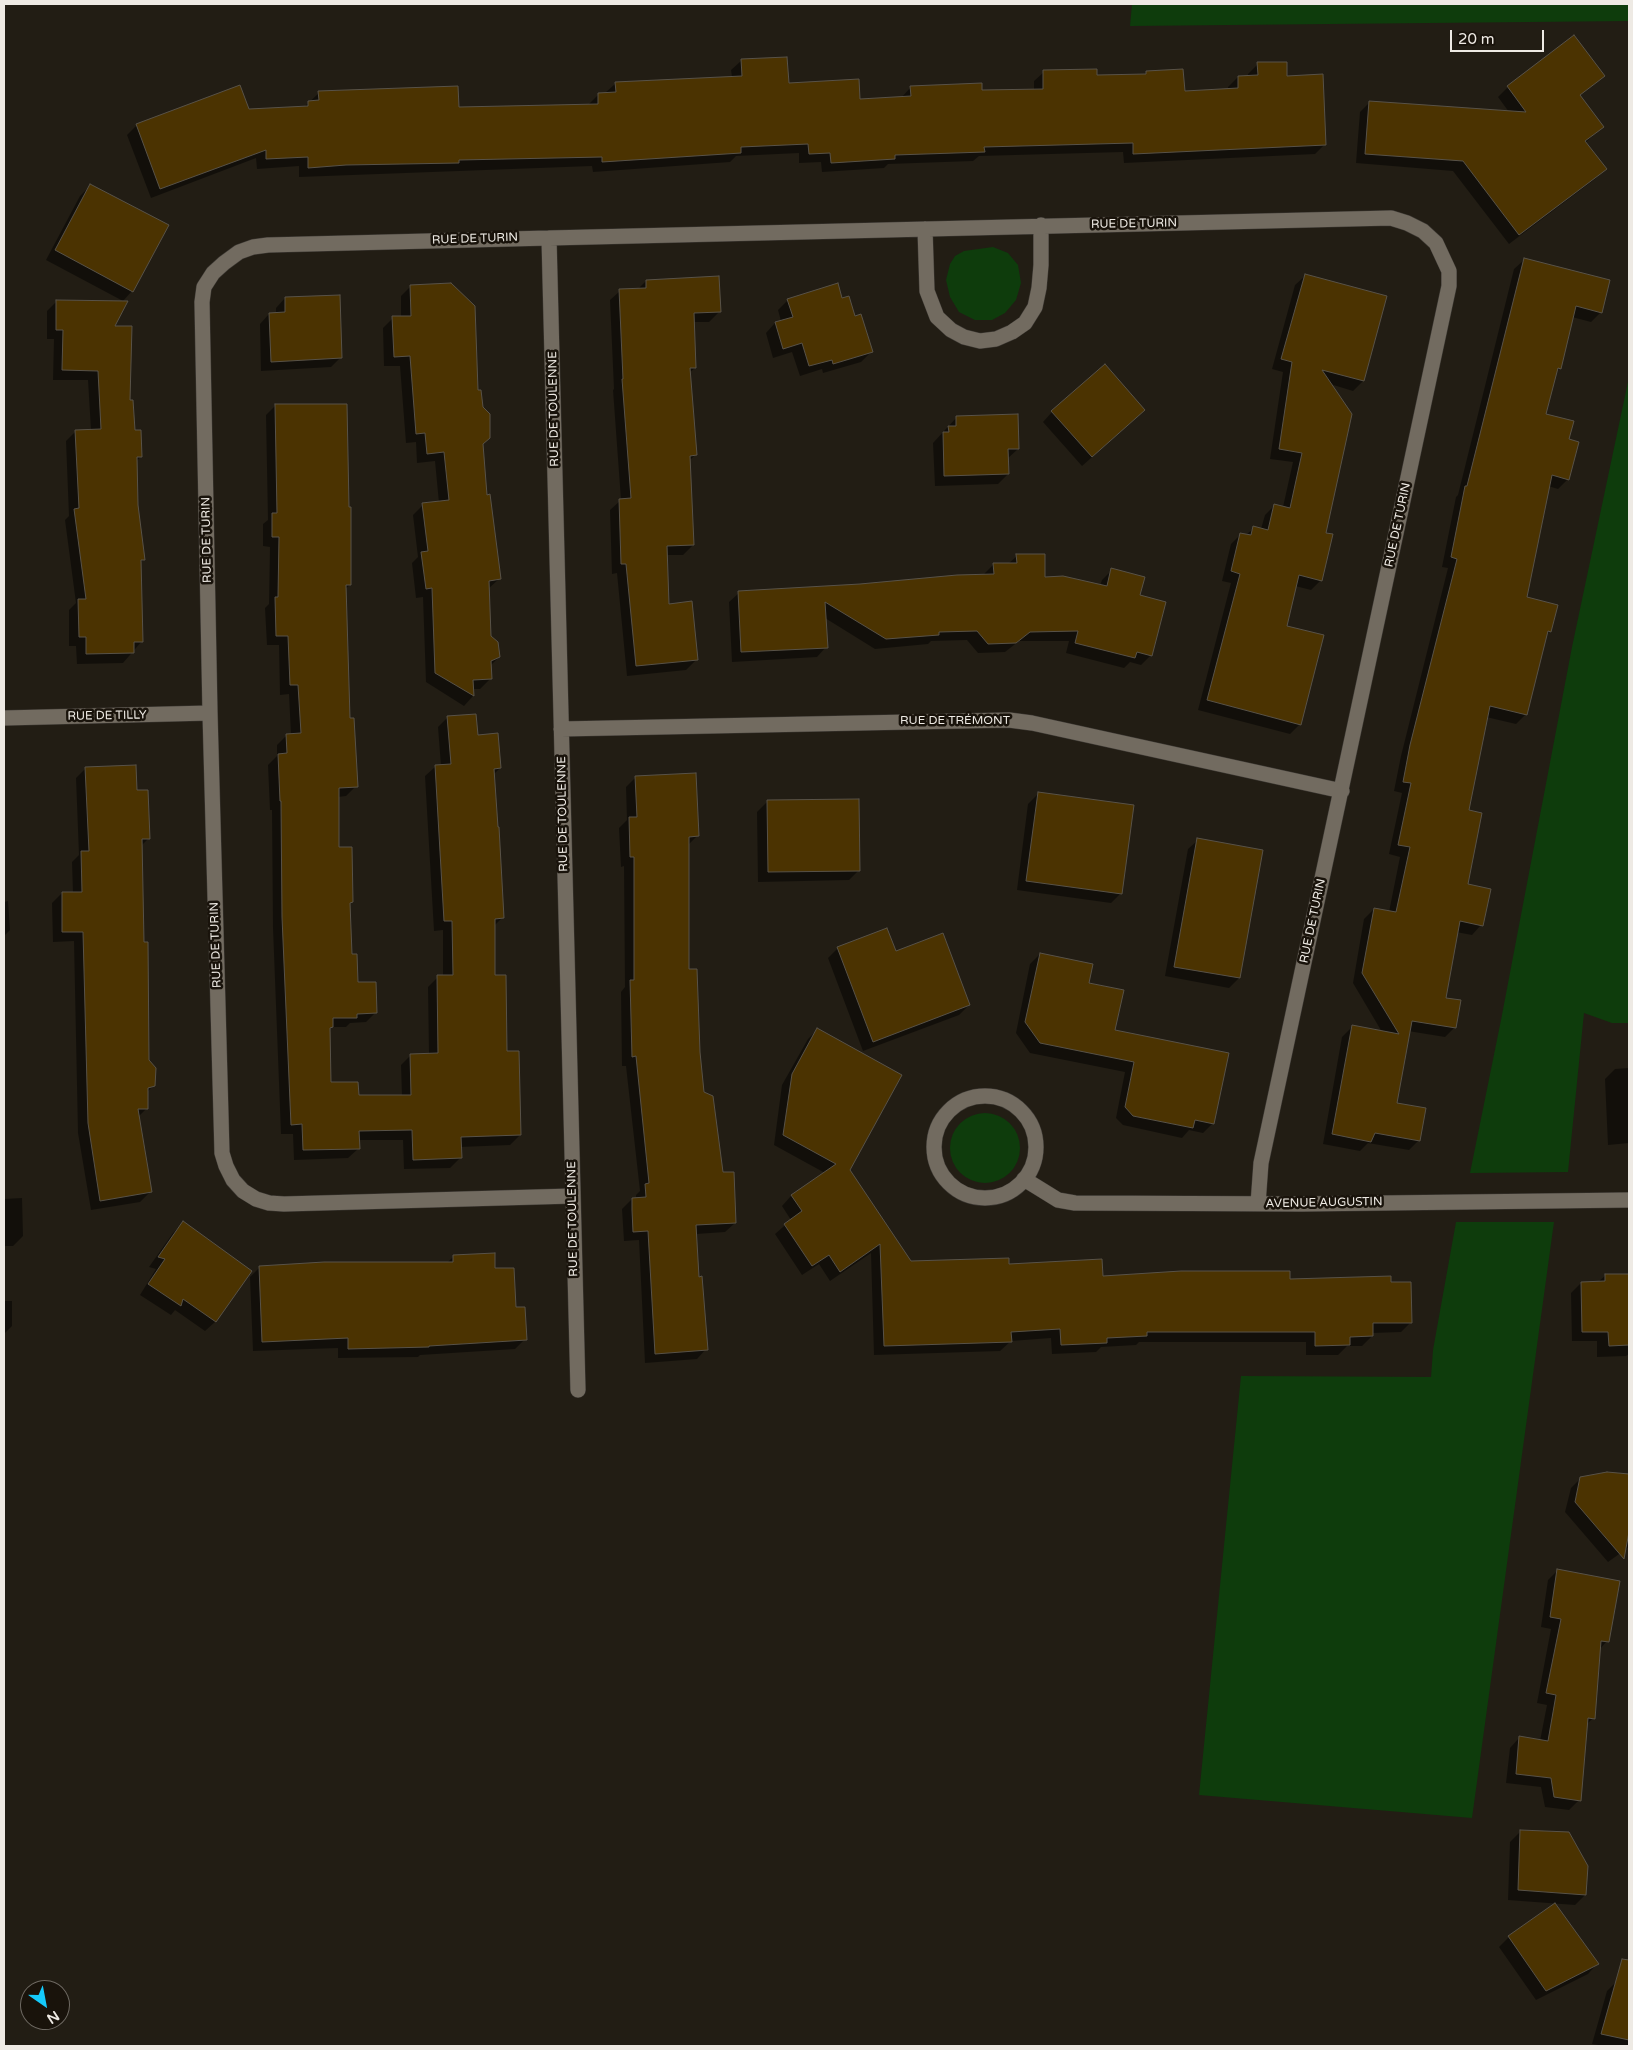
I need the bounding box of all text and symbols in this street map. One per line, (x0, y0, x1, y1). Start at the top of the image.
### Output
scale bar (1453, 20, 1547, 52)
text: 20 m (1458, 30, 1495, 48)
street label: RUE DE TURIN (1091, 216, 1177, 232)
street label: RUE DE TURIN (432, 230, 518, 248)
street label: RUE DE TOULENNE (546, 351, 562, 467)
street label: RUE DE TURIN (1382, 481, 1414, 569)
street label: RUE DE TURIN (199, 497, 215, 583)
street label: RUE DE TILLY (67, 708, 147, 724)
street label: RUE DE TRÉMONT (900, 714, 1010, 728)
street label: RUE DE TOULENNE (555, 756, 571, 872)
street label: RUE DE TURIN (1297, 877, 1329, 965)
street label: RUE DE TURIN (207, 902, 225, 988)
street label: RUE DE TOULENNE (565, 1161, 581, 1277)
street label: AVENUE AUGUSTIN (1265, 1195, 1383, 1211)
north arrow (20, 1980, 70, 2030)
text: N (44, 2007, 62, 2027)

